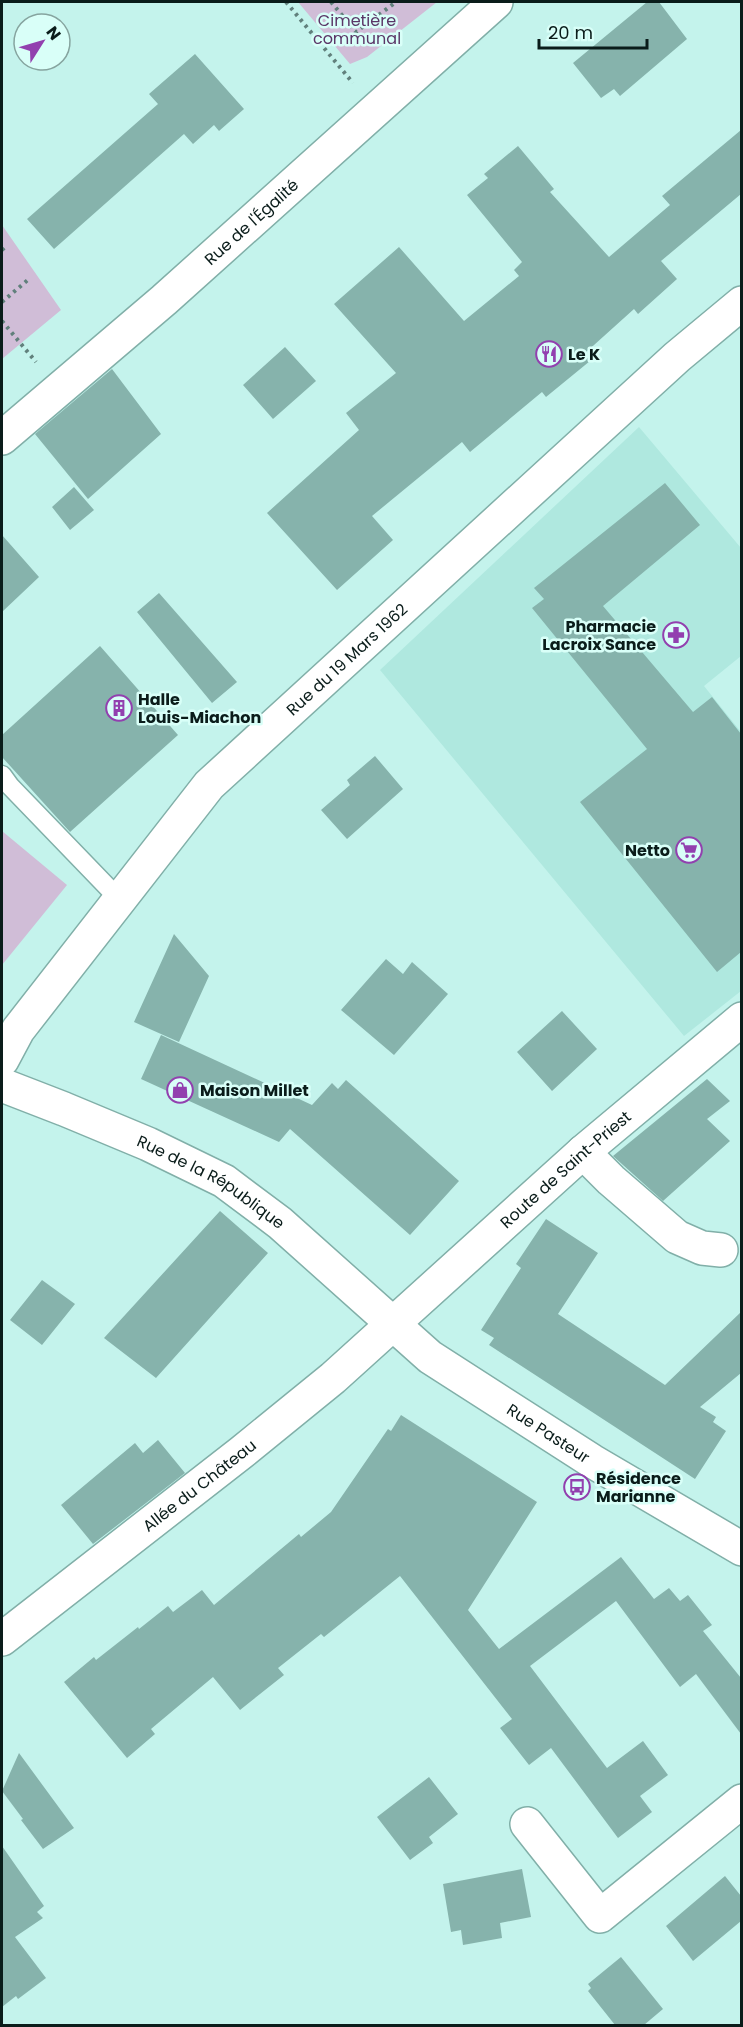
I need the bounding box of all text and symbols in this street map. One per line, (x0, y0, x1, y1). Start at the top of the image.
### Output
park label: Cimetière communal (313, 9, 401, 50)
north arrow (12, 12, 72, 72)
scale bar (539, 12, 647, 50)
text: 20 m (548, 20, 593, 45)
text: N (41, 22, 66, 45)
street label: Rue de l'Égalité (199, 173, 303, 270)
restaurant icon: Le K (534, 339, 564, 369)
place label: Le K (568, 343, 600, 366)
street label: Rue du 19 Mars 1962 (281, 598, 412, 721)
place label: Pharmacie Lacroix Sance (542, 615, 656, 656)
pharmacy icon: Pharmacie Lacroix Sance (661, 620, 691, 650)
place label: Halle Louis-Miachon (138, 688, 261, 729)
building icon: Halle Louis-Miachon (104, 693, 134, 723)
supermarket icon: Netto (674, 835, 704, 865)
place label: Netto (625, 839, 670, 862)
shop icon: Maison Millet (165, 1075, 195, 1105)
place label: Maison Millet (200, 1079, 309, 1102)
street label: Route de Saint-Priest (495, 1105, 636, 1233)
street label: Rue de la République (134, 1129, 290, 1234)
street label: Rue Pasteur (503, 1398, 595, 1468)
street label: Allée du Château (138, 1434, 261, 1537)
place label: Résidence Marianne (596, 1467, 681, 1508)
bus stop icon: Résidence Marianne (562, 1472, 592, 1502)

